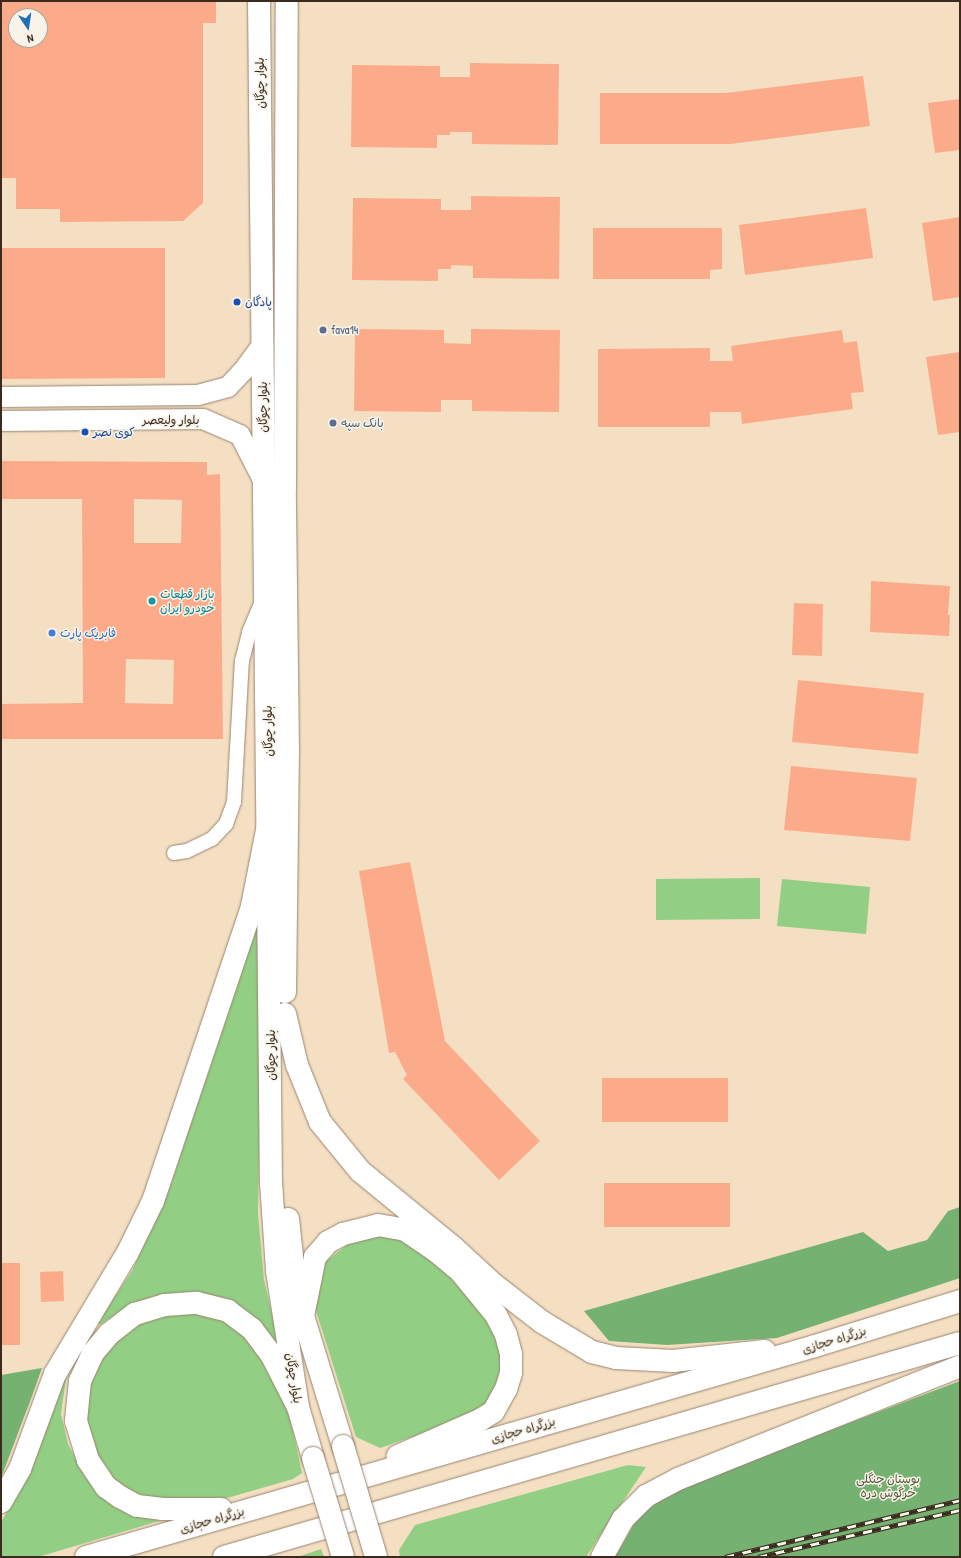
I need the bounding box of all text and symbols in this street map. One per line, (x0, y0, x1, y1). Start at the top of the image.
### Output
north arrow (8, 8, 48, 48)
text: N (26, 31, 35, 46)
street label: بلوار چوگان (252, 57, 268, 109)
place label: پادگان (245, 295, 272, 309)
marker: پادگان (232, 297, 242, 307)
place label: fava14 (331, 323, 358, 337)
marker: fava14 (318, 325, 328, 335)
street label: بلوار چوگان (256, 381, 270, 433)
street label: بلوار ولیعصر (143, 413, 199, 427)
place label: بانک سپه (341, 416, 384, 430)
marker: بانک سپه (328, 418, 338, 428)
place label: کوی نصر (93, 425, 135, 439)
marker: کوی نصر (80, 427, 90, 437)
place label: بازار قطعات خودرو ایران (160, 587, 215, 615)
marker: بازار قطعات خودرو ایران (147, 596, 157, 606)
place label: فابریک پارت (60, 626, 116, 640)
marker: فابریک پارت (47, 628, 57, 638)
street label: بلوار چوگان (260, 705, 276, 757)
street label: بلوار چوگان (264, 1029, 278, 1081)
street label: بزرگراه حجازی (800, 1323, 868, 1357)
street label: بلوار چوگان (283, 1352, 305, 1404)
street label: بزرگراه حجازی (489, 1414, 557, 1446)
park label: بوستان جنگلی خرگوش دره (856, 1472, 920, 1500)
street label: بزرگراه حجازی (178, 1504, 246, 1536)

